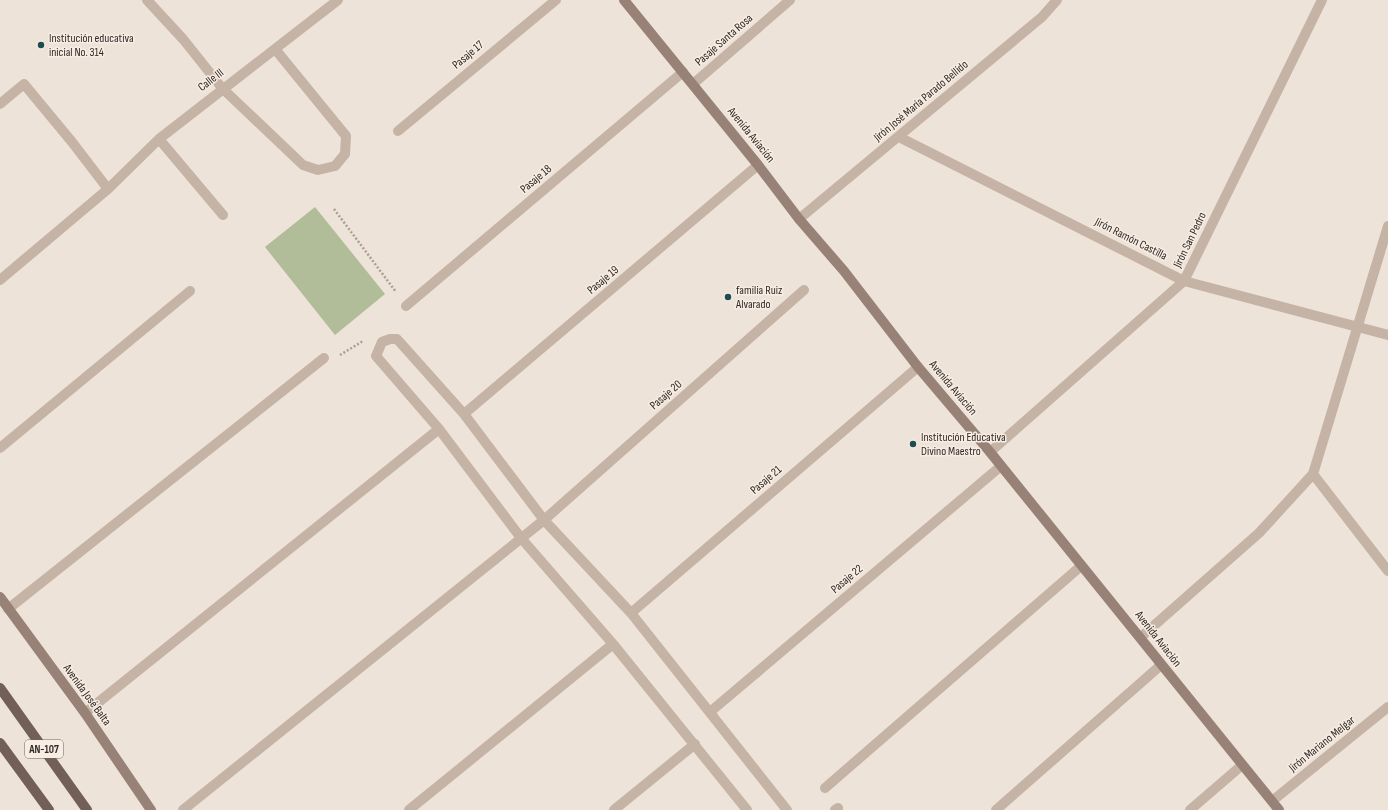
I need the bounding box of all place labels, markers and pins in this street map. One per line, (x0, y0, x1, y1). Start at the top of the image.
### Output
place label: Institución educativa inicial No. 314 (49, 31, 134, 60)
marker: Institución educativa inicial No. 314 (36, 40, 46, 50)
place label: familia Ruiz Alvarado (735, 283, 783, 312)
marker: familia Ruiz Alvarado (723, 292, 733, 302)
place label: Institución Educativa Divino Maestro (921, 430, 1006, 459)
marker: Institución Educativa Divino Maestro (908, 439, 918, 449)

